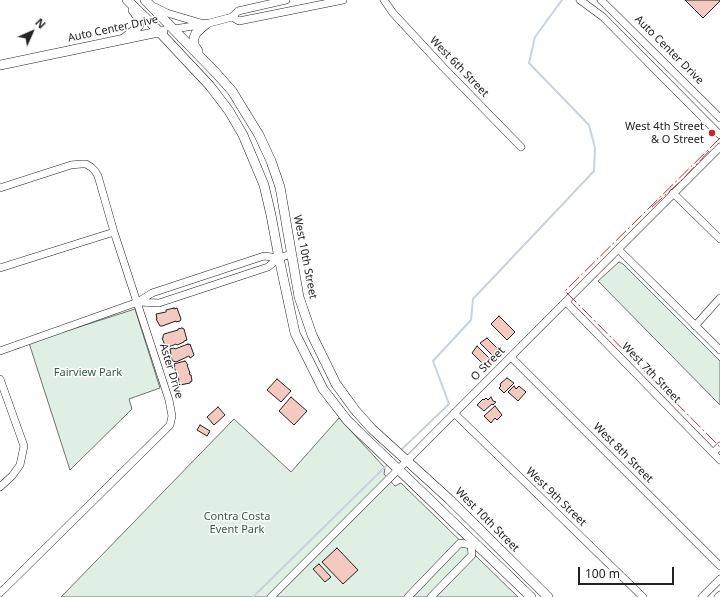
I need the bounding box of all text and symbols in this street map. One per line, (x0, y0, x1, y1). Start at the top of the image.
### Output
north arrow (12, 12, 52, 52)
street label: Auto Center Drive (67, 13, 159, 45)
street label: Auto Center Drive (632, 13, 706, 87)
text: N (32, 15, 49, 32)
street label: West 6th Street (427, 34, 491, 100)
place label: West 4th Street & O Street (625, 120, 704, 146)
marker: West 4th Street & O Street (707, 128, 717, 138)
street label: West 10th Street (290, 214, 320, 300)
street label: West 7th Street (619, 340, 683, 406)
street label: Aster Drive (156, 342, 186, 400)
street label: O Street (468, 344, 508, 384)
park label: Fairview Park (54, 366, 122, 380)
street label: West 8th Street (590, 420, 656, 486)
street label: West 9th Street (523, 465, 589, 529)
street label: West 10th Street (452, 485, 522, 555)
park label: Contra Costa Event Park (204, 510, 270, 536)
scale bar (580, 559, 676, 585)
text: 100 m (585, 565, 620, 582)

